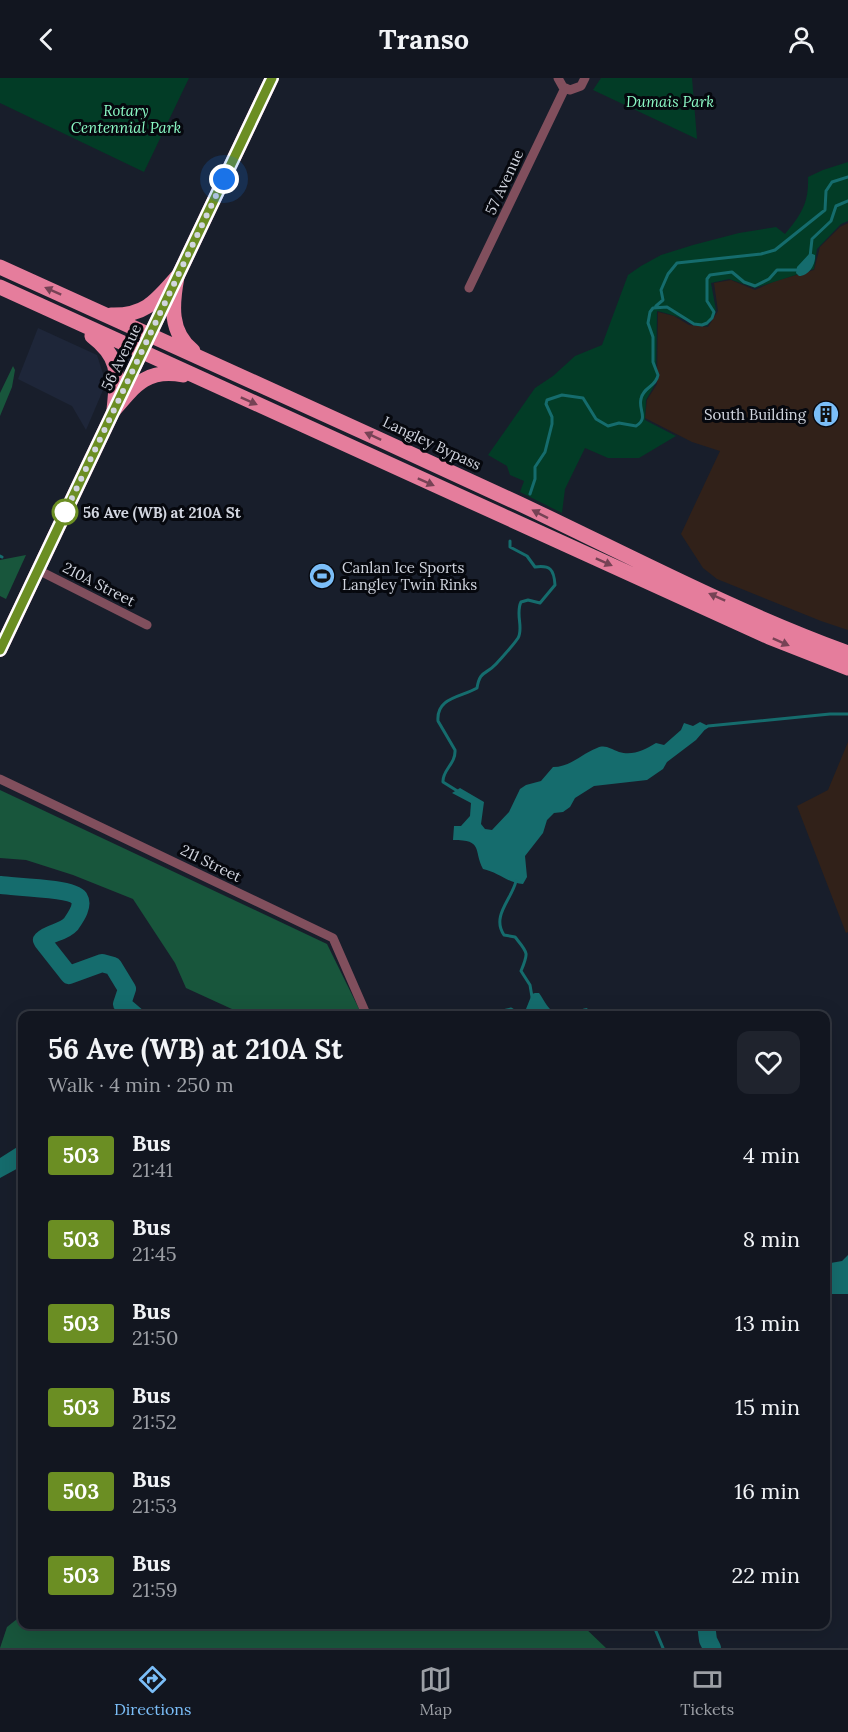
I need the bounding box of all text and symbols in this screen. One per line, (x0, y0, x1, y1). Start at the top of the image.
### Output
text: Transo (379, 22, 469, 56)
icon: back (30, 23, 63, 56)
icon: person (785, 23, 818, 56)
park label: Dumais Park (626, 92, 714, 111)
park label: Rotary Centennial Park (71, 101, 181, 137)
street label: 57 Avenue (481, 146, 527, 218)
your location (209, 164, 239, 194)
one-way arrow (45, 286, 62, 295)
street label: 56 Avenue (97, 321, 145, 393)
one-way arrow (240, 396, 258, 406)
building icon: South Building (811, 399, 841, 429)
place label: South Building (704, 405, 807, 424)
street label: Langley Bypass (380, 412, 484, 474)
one-way arrow (364, 431, 381, 440)
one-way arrow (417, 477, 435, 487)
marker: 56 Ave (WB) at 210A St (52, 499, 78, 525)
place label: 56 Ave (WB) at 210A St (83, 503, 242, 523)
one-way arrow (532, 509, 549, 519)
one-way arrow (595, 557, 613, 567)
street label: 210A Street (60, 558, 139, 610)
place label: Canlan Ice Sports Langley Twin Rinks (342, 558, 477, 594)
sports icon: Canlan Ice Sports Langley Twin Rinks (307, 561, 337, 591)
one-way arrow (708, 592, 726, 601)
one-way arrow (773, 638, 790, 647)
street label: 211 Street (177, 840, 245, 886)
text: 56 Ave (WB) at 210A St (48, 1031, 343, 1067)
button: heart (737, 1031, 800, 1094)
text: Walk · 4 min · 250 m (48, 1072, 234, 1097)
text: Bus (132, 1129, 171, 1157)
text: 4 min (743, 1141, 800, 1169)
text: 503 (63, 1142, 99, 1169)
text: 21:41 (132, 1157, 173, 1182)
text: Bus (132, 1213, 171, 1241)
text: 8 min (743, 1225, 800, 1253)
text: 503 (63, 1226, 99, 1253)
text: 21:45 (132, 1241, 177, 1266)
text: Bus (132, 1297, 171, 1325)
text: 13 min (735, 1309, 800, 1337)
text: 503 (63, 1310, 99, 1337)
text: 21:50 (132, 1325, 178, 1350)
text: Bus (132, 1381, 171, 1409)
text: 15 min (735, 1393, 800, 1421)
text: 503 (63, 1394, 99, 1421)
text: 21:52 (132, 1409, 177, 1434)
text: Bus (132, 1465, 171, 1493)
text: 16 min (734, 1477, 800, 1505)
text: 503 (63, 1478, 99, 1505)
text: 21:53 (132, 1493, 177, 1518)
text: Bus (132, 1549, 171, 1577)
text: 22 min (731, 1561, 800, 1589)
text: 503 (63, 1562, 99, 1589)
text: 21:59 (132, 1577, 177, 1602)
tab: Directions (114, 1663, 191, 1719)
tab: Map (419, 1663, 452, 1719)
tab: Tickets (680, 1663, 734, 1719)

